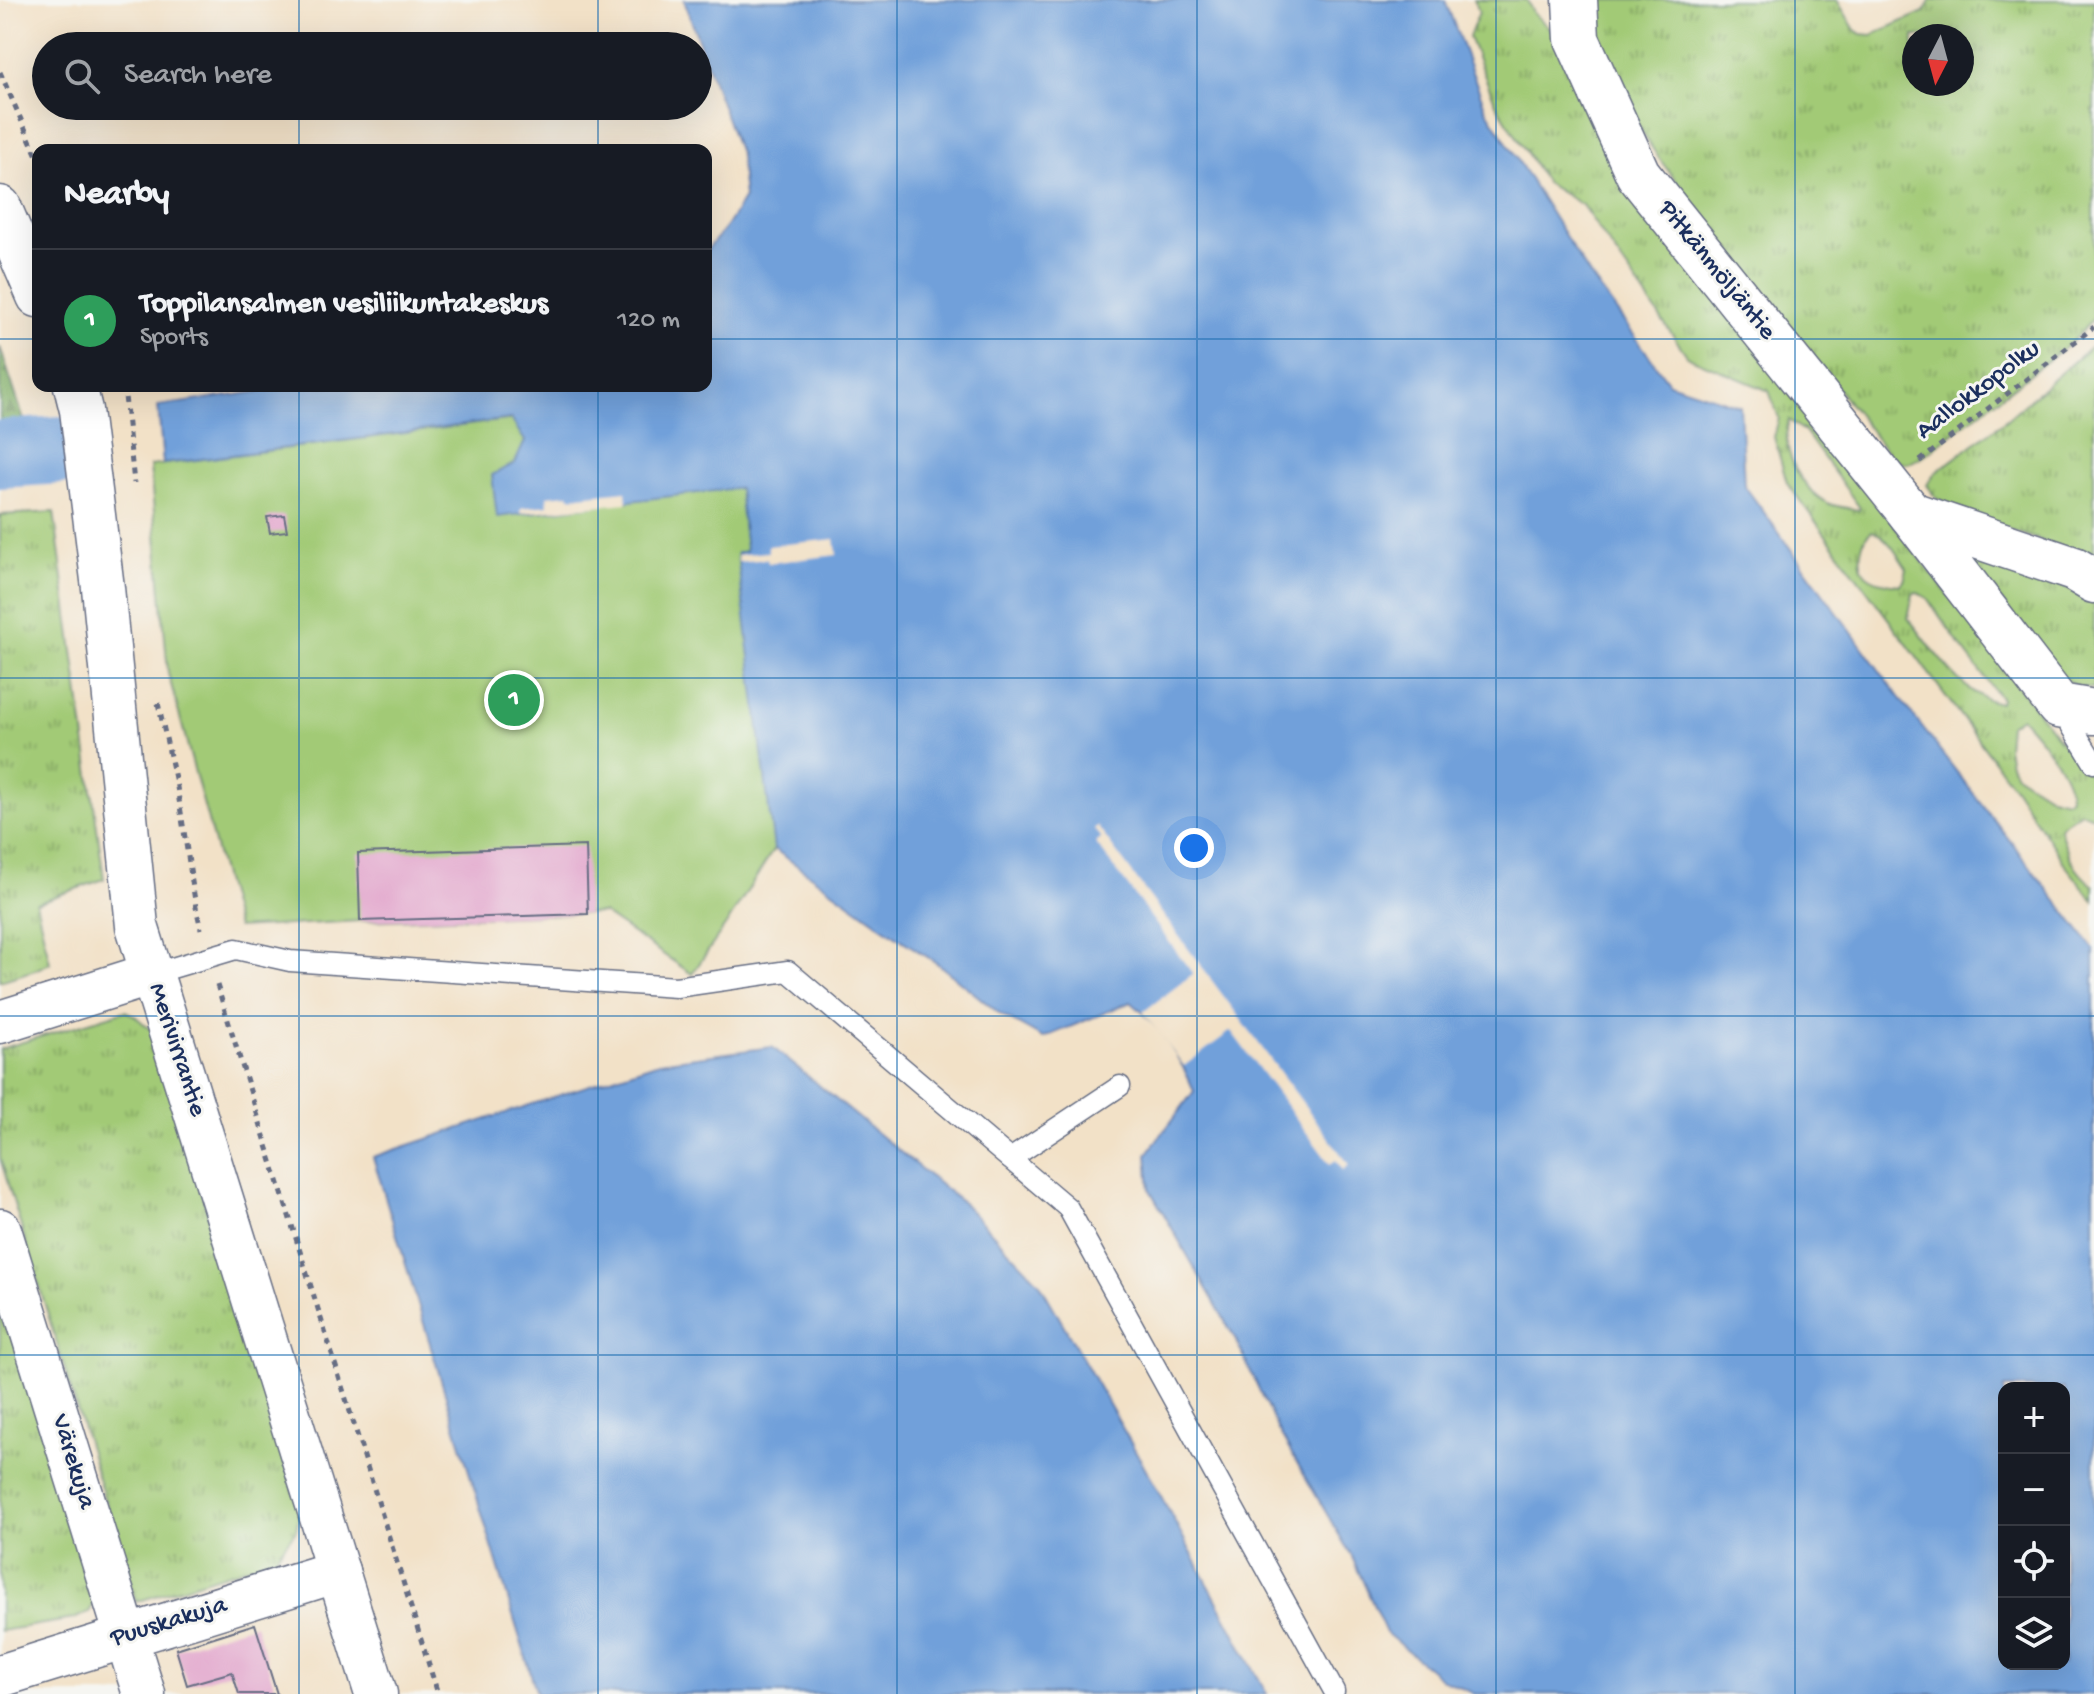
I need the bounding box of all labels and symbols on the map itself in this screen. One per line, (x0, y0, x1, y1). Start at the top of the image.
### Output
north arrow (1902, 24, 1974, 96)
street label: Pitkänmöljäntie (1650, 194, 1782, 348)
street label: Aallokkopolku (1911, 334, 2047, 448)
pin: 1 (488, 670, 540, 730)
your location (1174, 828, 1214, 868)
street label: Merivirrantie (140, 979, 212, 1121)
street label: Värekuja (43, 1410, 102, 1515)
street label: Puuskakuja (106, 1590, 232, 1656)

